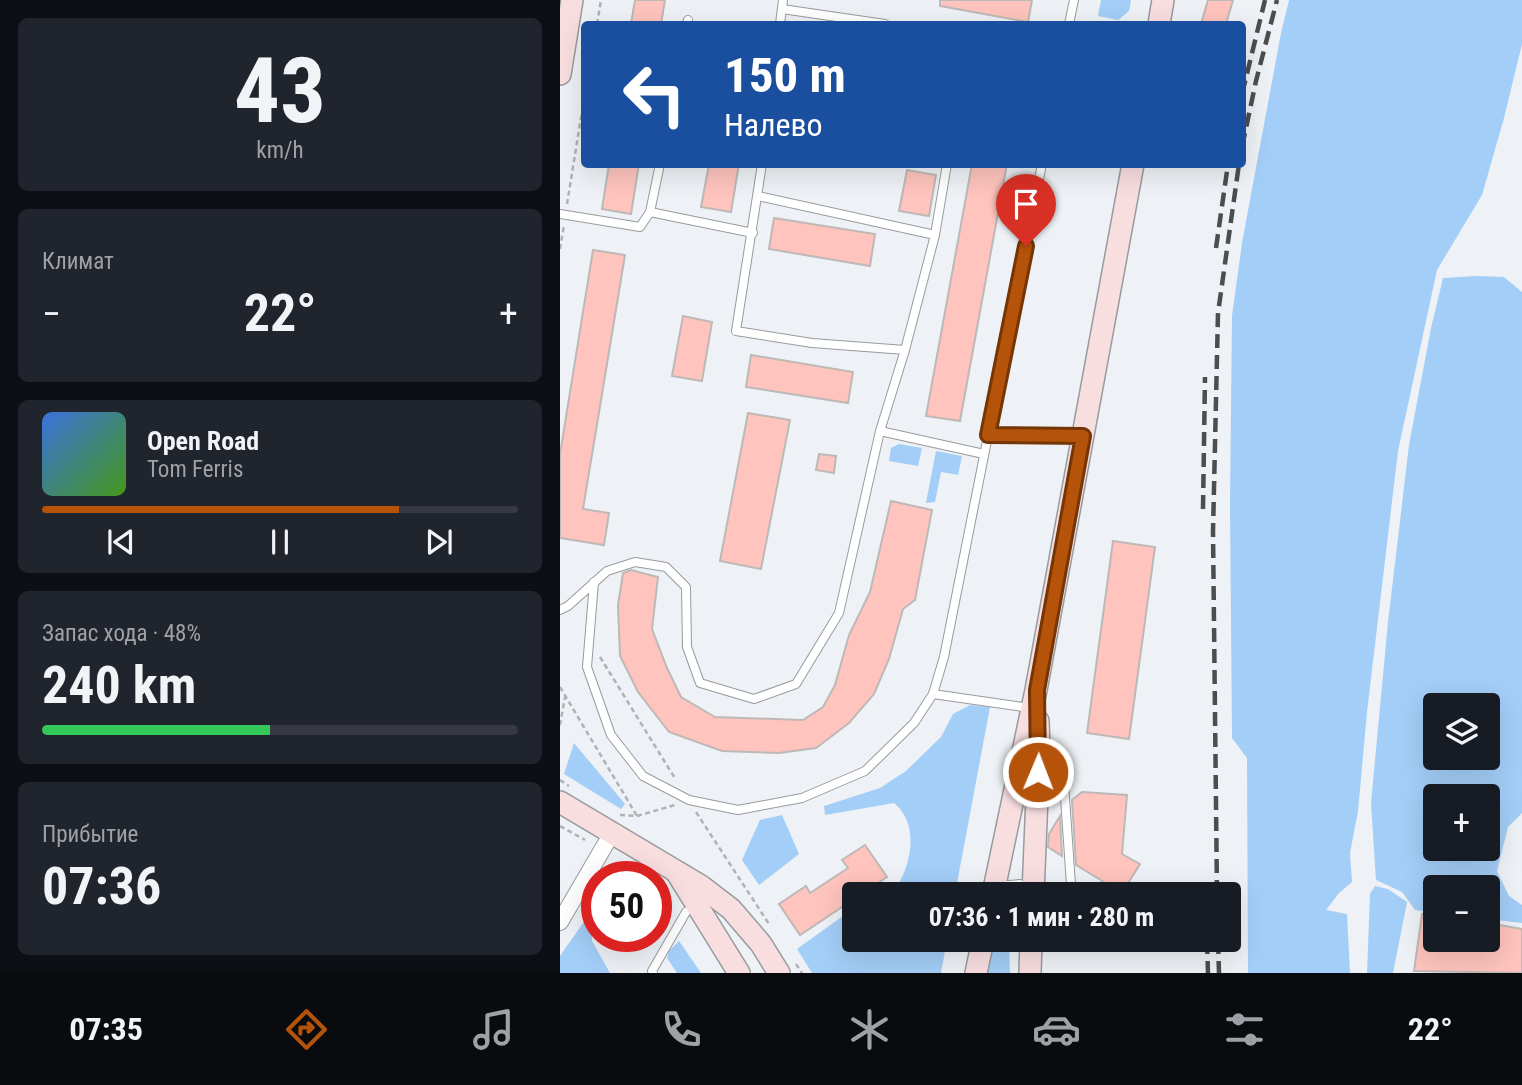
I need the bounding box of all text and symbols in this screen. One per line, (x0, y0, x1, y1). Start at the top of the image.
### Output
text: 43 (234, 38, 326, 144)
text: 150 m (724, 47, 846, 104)
icon: left (609, 49, 700, 140)
text: Налево (724, 106, 823, 144)
text: km/h (256, 137, 304, 164)
pin (996, 174, 1056, 246)
icon: arrive (1007, 185, 1045, 223)
text: Климат (42, 248, 114, 275)
text: 22° (244, 283, 316, 344)
text: − (42, 292, 61, 336)
text: + (499, 292, 518, 336)
text: Open Road (147, 426, 259, 456)
text: Tom Ferris (147, 456, 243, 483)
icon: previous (102, 523, 140, 561)
icon: pause (261, 523, 299, 561)
icon: next (420, 523, 458, 561)
text: Запас хода · 48% (42, 620, 201, 647)
text: 240 km (42, 655, 196, 716)
map controls (1423, 693, 1500, 952)
button: layers (1423, 693, 1500, 770)
position arrow (1001, 735, 1075, 809)
button: + (1423, 784, 1500, 861)
text: Прибытие (42, 821, 138, 848)
text: 07:36 (42, 856, 161, 917)
speed limit sign: 50 (581, 861, 672, 952)
button: − (1423, 875, 1500, 952)
text: 07:36 · 1 мин · 280 m (929, 902, 1154, 932)
icon: directions (282, 1005, 331, 1054)
icon: music (469, 1005, 518, 1054)
icon: phone (657, 1005, 706, 1054)
icon: climate (845, 1005, 894, 1054)
icon: car (1032, 1005, 1081, 1054)
icon: filters (1220, 1005, 1269, 1054)
text: 07:35 (69, 1010, 143, 1048)
text: 22° (1408, 1010, 1453, 1048)

